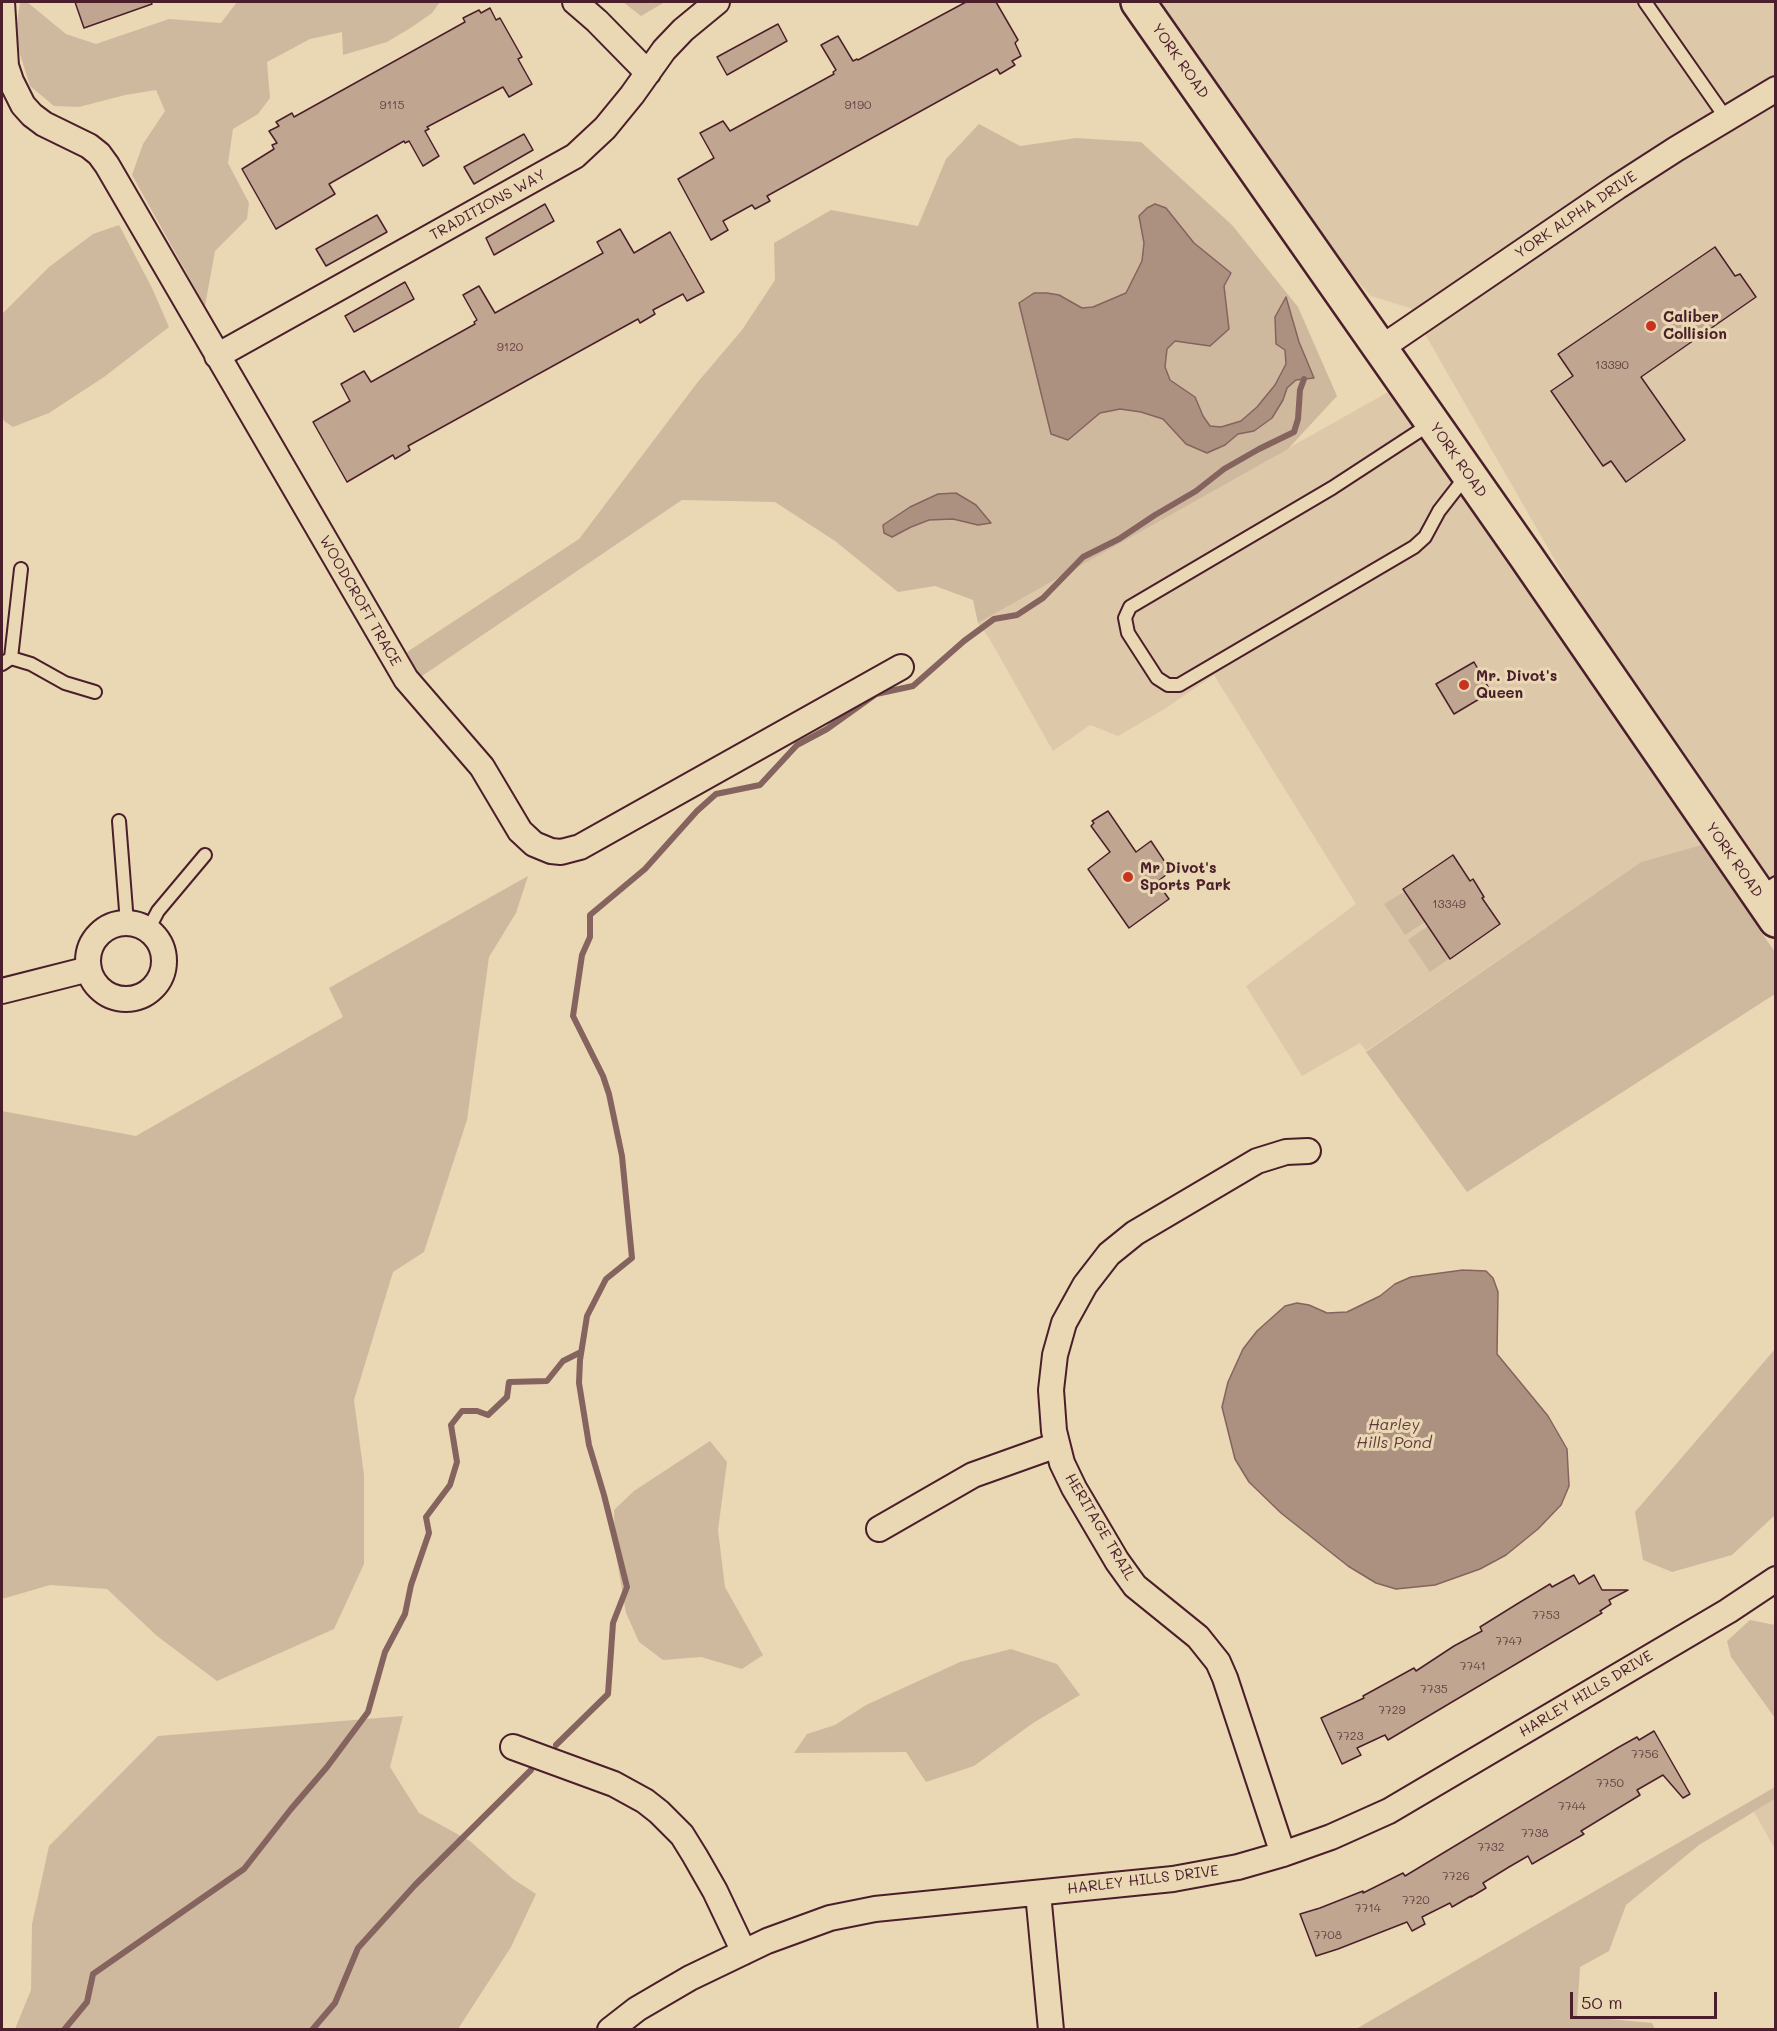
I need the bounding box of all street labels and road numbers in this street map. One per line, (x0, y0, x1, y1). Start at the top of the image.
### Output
street label: YORK ROAD (1148, 20, 1212, 102)
street label: TRADITIONS WAY (427, 166, 549, 244)
street label: YORK ALPHA DRIVE (1512, 167, 1640, 263)
street label: YORK ROAD (1426, 419, 1490, 501)
street label: WOODCROFT TRACE (315, 533, 405, 669)
street label: YORK ROAD (1702, 819, 1766, 901)
street label: HERITAGE TRAIL (1061, 1470, 1139, 1584)
street label: HARLEY HILLS DRIVE (1516, 1647, 1656, 1741)
street label: HARLEY HILLS DRIVE (1066, 1862, 1220, 1898)

